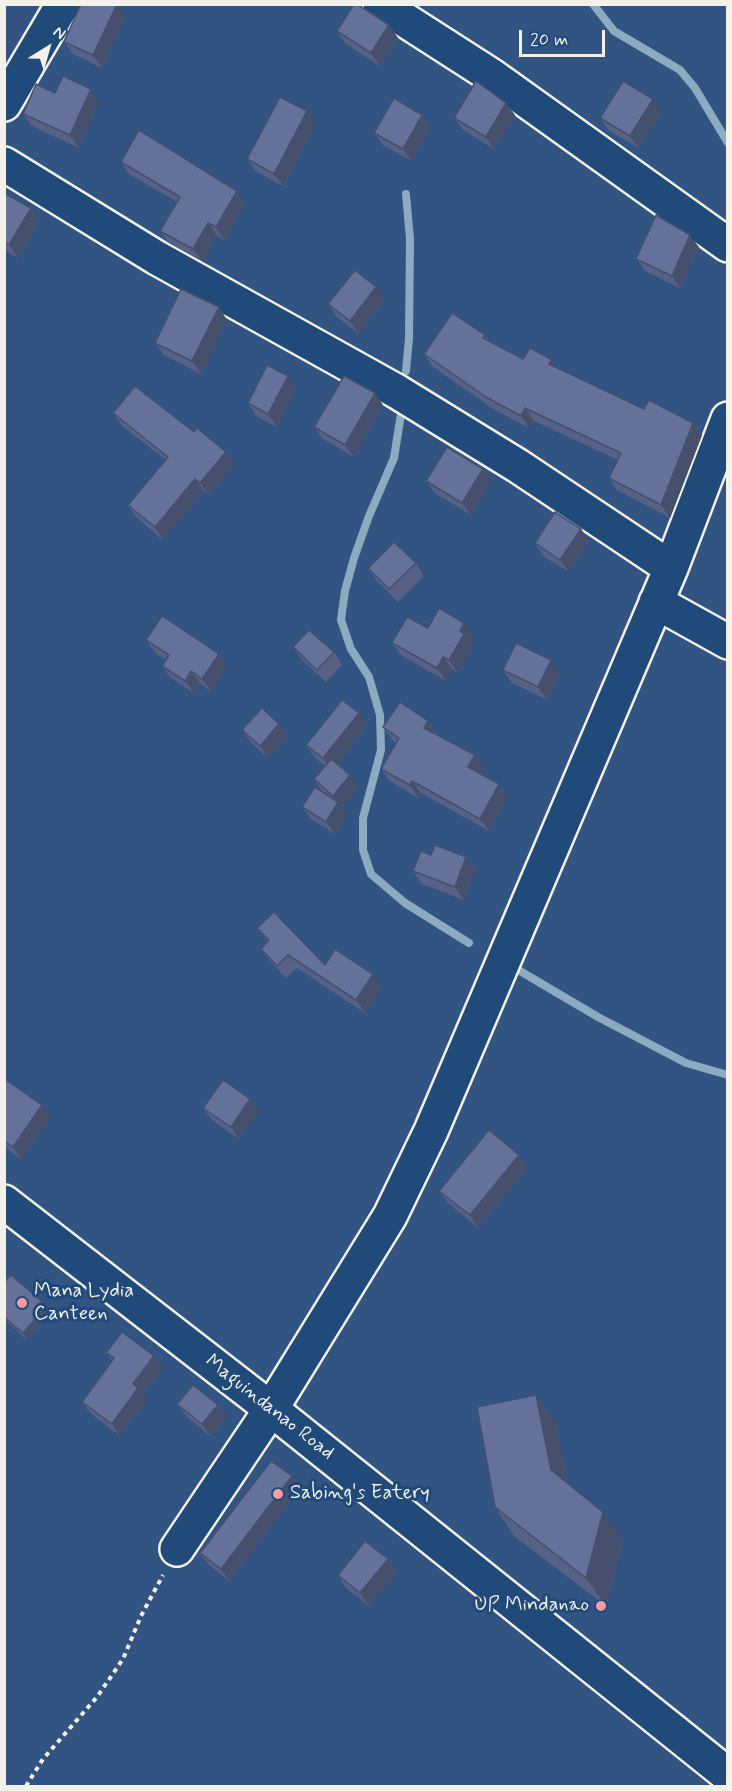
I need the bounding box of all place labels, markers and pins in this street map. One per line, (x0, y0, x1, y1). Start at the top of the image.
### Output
place label: Mana Lydia Canteen (34, 1280, 134, 1327)
marker: Mana Lydia Canteen (15, 1296, 29, 1310)
place label: Sabing's Eatery (290, 1482, 430, 1506)
marker: Sabing's Eatery (271, 1487, 285, 1501)
place label: UP Mindanao (475, 1594, 589, 1618)
marker: UP Mindanao (594, 1599, 608, 1613)

